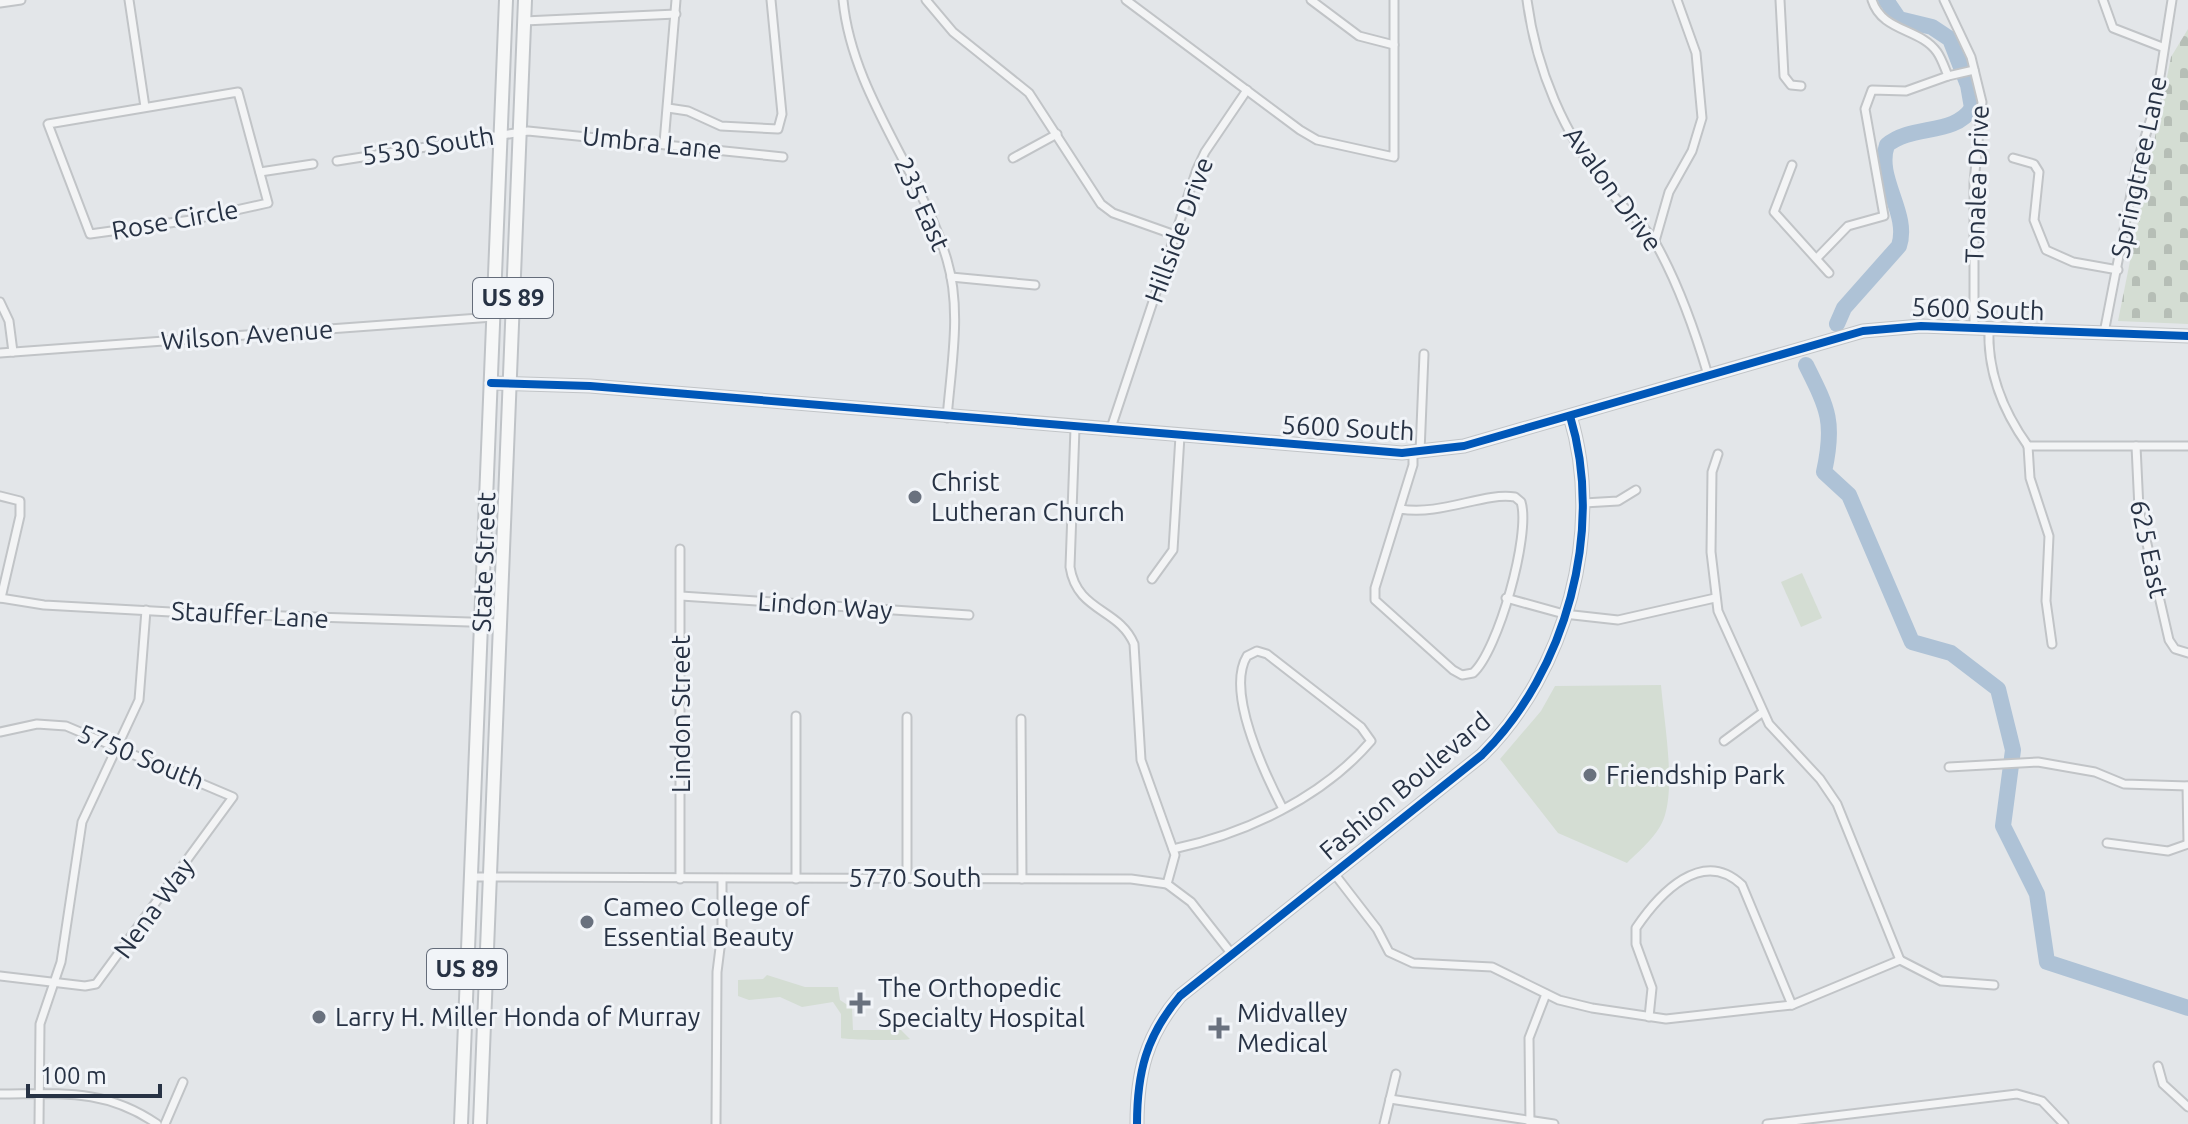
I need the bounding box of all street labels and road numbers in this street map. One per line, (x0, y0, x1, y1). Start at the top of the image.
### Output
street label: Springtree Lane (2105, 73, 2172, 261)
street label: Tonalea Drive (1959, 104, 1994, 264)
street label: 5530 South (360, 121, 496, 170)
street label: Umbra Lane (581, 121, 723, 164)
street label: Avalon Drive (1559, 121, 1668, 257)
street label: 235 East (889, 153, 956, 255)
street label: Hillside Drive (1139, 153, 1218, 307)
street label: Rose Circle (109, 194, 241, 245)
road number: US 89 (473, 278, 553, 318)
street label: 5600 South (1911, 292, 2045, 325)
street label: Wilson Avenue (160, 314, 334, 355)
street label: 5600 South (1281, 410, 1415, 445)
street label: State Street (467, 491, 500, 633)
street label: 625 East (2125, 497, 2174, 601)
street label: Lindon Way (757, 586, 893, 625)
street label: Stauffer Lane (170, 596, 330, 633)
street label: Lindon Street (666, 635, 695, 793)
street label: Fashion Boulevard (1314, 706, 1496, 865)
street label: 5750 South (74, 718, 208, 795)
street label: Nena Way (108, 852, 200, 963)
street label: 5770 South (848, 863, 982, 892)
road number: US 89 (427, 949, 507, 989)

